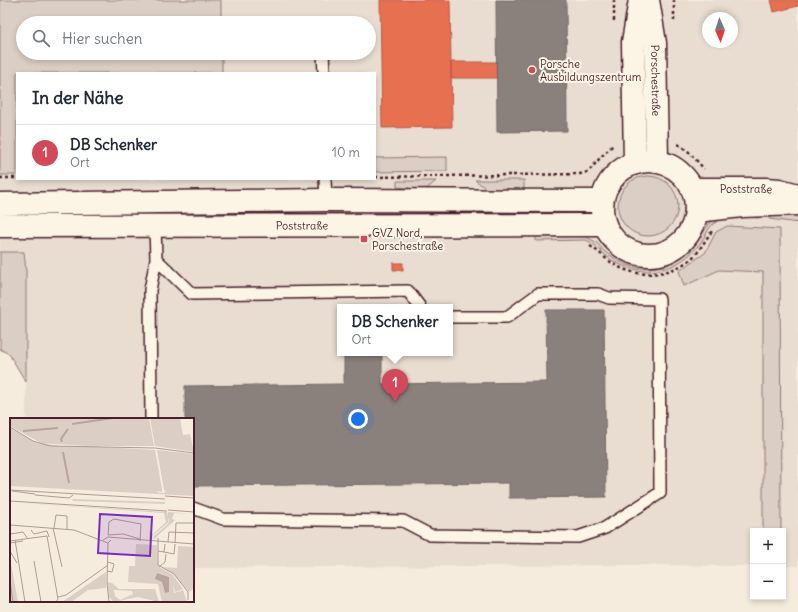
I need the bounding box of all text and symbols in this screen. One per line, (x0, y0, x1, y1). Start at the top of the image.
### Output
north arrow (702, 12, 738, 48)
search box (16, 16, 376, 60)
icon: search (30, 27, 52, 49)
text: Hier suchen (62, 29, 142, 48)
street label: Porschestraße (648, 45, 663, 116)
place label: Porsche Ausbildungszentrum (540, 57, 642, 84)
marker: Porsche Ausbildungszentrum (527, 65, 537, 75)
text: In der Nähe (32, 87, 124, 109)
text: DB Schenker (70, 135, 157, 154)
text: 1 (42, 144, 48, 161)
text: 10 m (332, 144, 360, 161)
text: Ort (70, 154, 90, 171)
street label: Poststraße (720, 182, 773, 196)
street label: Poststraße (276, 218, 328, 233)
place label: GVZ Nord, Porschestraße (372, 226, 443, 253)
marker: GVZ Nord, Porschestraße (359, 234, 369, 244)
popup (337, 304, 453, 356)
text: DB Schenker (351, 312, 439, 331)
text: Ort (351, 331, 371, 348)
pin: 1 (382, 369, 408, 402)
your location (348, 409, 368, 429)
inset map (10, 418, 194, 602)
map controls (750, 528, 786, 600)
button: + (750, 528, 786, 564)
button: − (750, 564, 786, 600)

